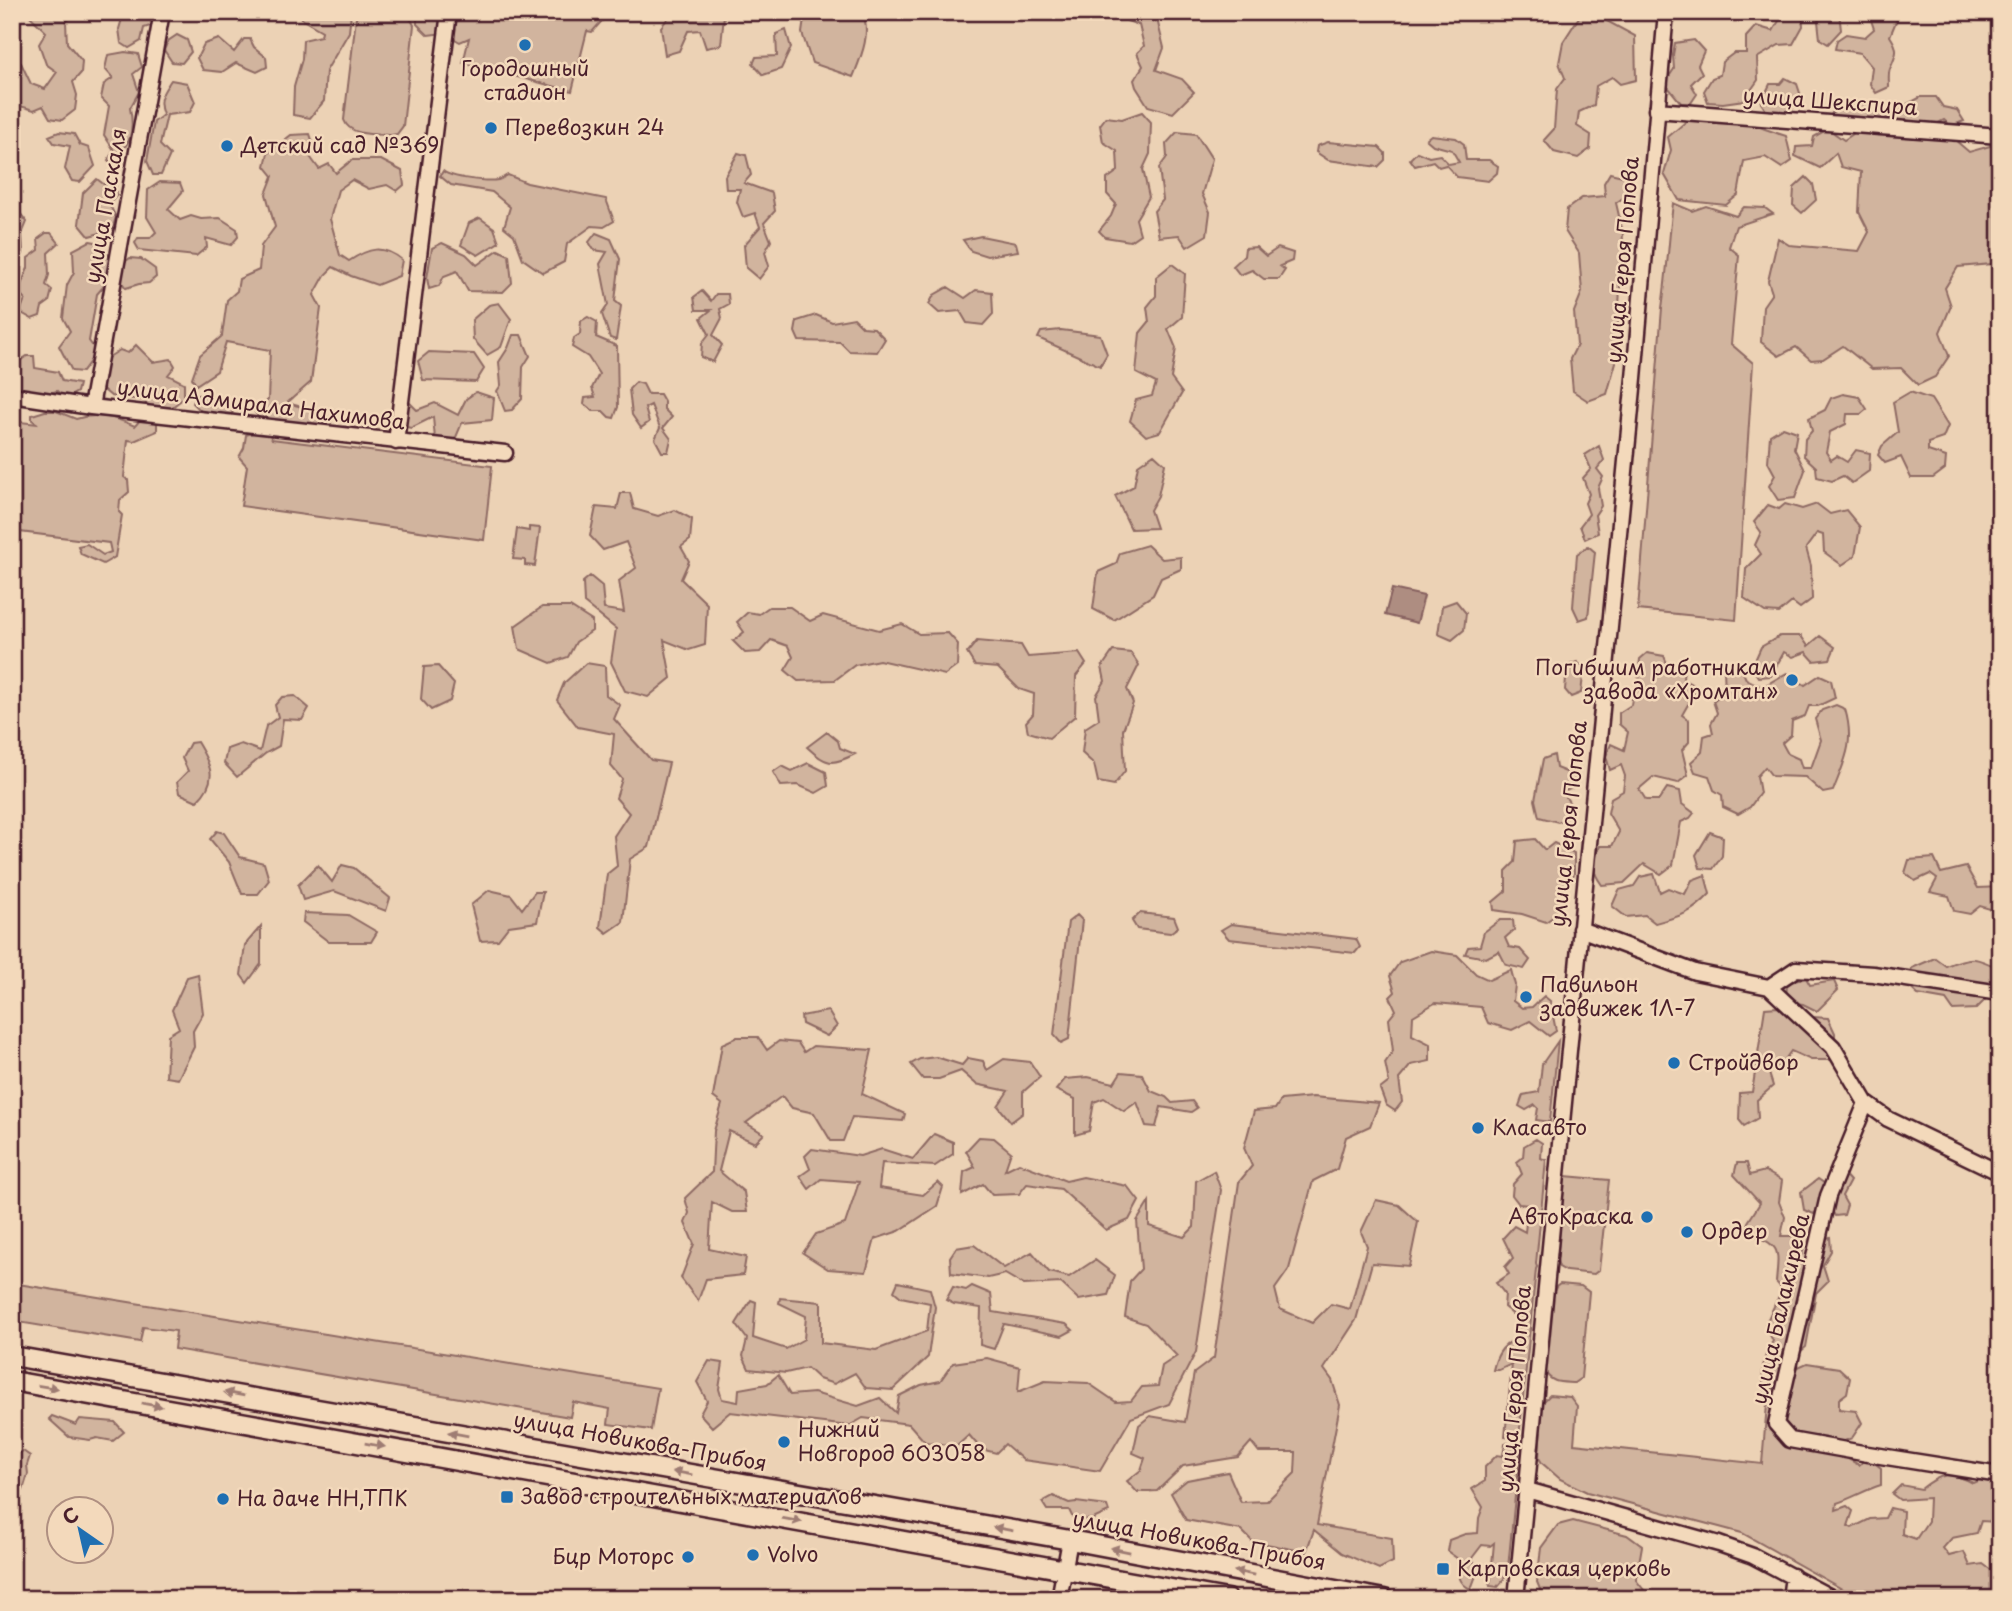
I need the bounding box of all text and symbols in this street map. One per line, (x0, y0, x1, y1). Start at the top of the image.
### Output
marker: Городошный стадион (517, 37, 533, 53)
place label: Городошный стадион (461, 51, 589, 107)
street label: улица Шекспира (1742, 78, 1919, 122)
place label: Перевозкин 24 (505, 110, 665, 142)
marker: Перевозкин 24 (483, 120, 499, 136)
street label: улица Паскаля (75, 126, 133, 286)
place label: Детский сад №369 (240, 128, 439, 160)
marker: Детский сад №369 (219, 138, 235, 154)
street label: улица Героя Попова (1596, 155, 1646, 365)
street label: улица Адмирала Нахимова (116, 369, 407, 437)
place label: Погибшим работникам завода «Хромтан» (1535, 650, 1778, 706)
marker: Погибшим работникам завода «Хромтан» (1784, 672, 1800, 688)
street label: улица Героя Попова (1540, 719, 1594, 929)
place label: Павильон задвижек 1Л-7 (1539, 967, 1695, 1023)
marker: Павильон задвижек 1Л-7 (1518, 989, 1534, 1005)
place label: Стройдвор (1688, 1045, 1799, 1077)
marker: Стройдвор (1666, 1055, 1682, 1071)
place label: Класавто (1492, 1110, 1587, 1142)
marker: Класавто (1470, 1120, 1486, 1136)
place label: АвтоКраска (1508, 1199, 1633, 1231)
marker: АвтоКраска (1639, 1209, 1655, 1225)
street label: улица Балакирева (1741, 1210, 1817, 1407)
place label: Ордер (1701, 1214, 1767, 1246)
marker: Ордер (1679, 1224, 1695, 1240)
street label: улица Героя Попова (1488, 1284, 1538, 1494)
one-way arrow (37, 1382, 59, 1393)
one-way arrow (223, 1389, 245, 1400)
one-way arrow (141, 1400, 163, 1411)
street label: улица Новикова-Прибоя (511, 1402, 770, 1478)
place label: Нижний Новгород 603058 (798, 1412, 986, 1468)
one-way arrow (447, 1428, 469, 1439)
marker: Нижний Новгород 603058 (776, 1434, 792, 1450)
one-way arrow (365, 1440, 387, 1451)
one-way arrow (671, 1467, 693, 1478)
place label: Завод строительных материалов (521, 1479, 862, 1511)
place label: На даче НН,ТПК (237, 1481, 408, 1513)
marker: Завод строительных материалов (499, 1489, 515, 1505)
marker: На даче НН,ТПК (215, 1491, 231, 1507)
north arrow (46, 1496, 116, 1566)
text: С (56, 1499, 84, 1531)
street label: улица Новикова-Прибоя (1070, 1501, 1329, 1577)
one-way arrow (781, 1515, 803, 1526)
one-way arrow (992, 1523, 1014, 1534)
place label: Volvo (767, 1537, 819, 1569)
place label: Бцр Моторс (552, 1539, 674, 1571)
one-way arrow (1109, 1544, 1131, 1555)
marker: Volvo (745, 1547, 761, 1563)
marker: Бцр Моторс (680, 1549, 696, 1565)
place label: Карповская церковь (1457, 1551, 1671, 1583)
marker: Карповская церковь (1435, 1561, 1451, 1577)
one-way arrow (1233, 1567, 1255, 1578)

